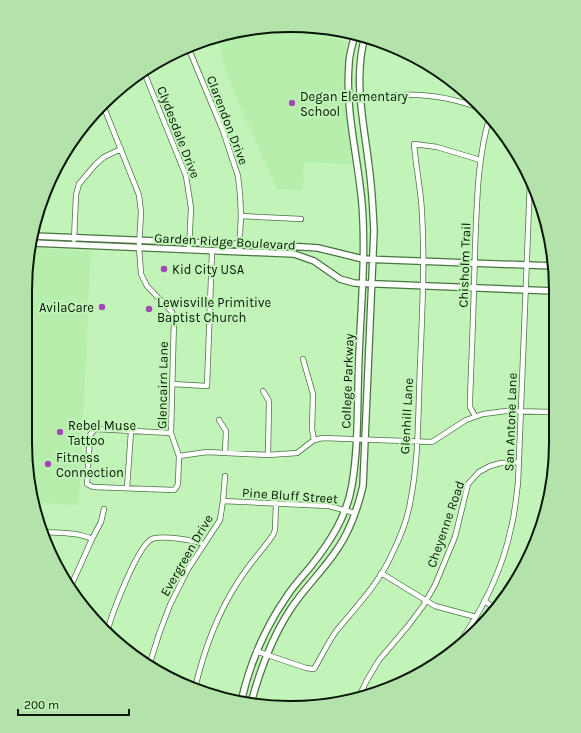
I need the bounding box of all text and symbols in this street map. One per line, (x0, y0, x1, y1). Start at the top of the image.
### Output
street label: Clarendon Drive (204, 74, 252, 167)
street label: Clydesdale Drive (154, 84, 203, 181)
place label: Degan Elementary School (300, 89, 408, 119)
marker: Degan Elementary School (287, 98, 297, 108)
street label: Chisholm Trail (456, 222, 473, 308)
street label: Garden Ridge Boulevard (154, 230, 296, 253)
place label: Kid City USA (172, 262, 245, 277)
marker: Kid City USA (159, 264, 169, 274)
place label: Lewisville Primitive Baptist Church (157, 295, 271, 325)
place label: AvilaCare (39, 300, 94, 315)
marker: AvilaCare (97, 302, 107, 312)
marker: Lewisville Primitive Baptist Church (144, 304, 154, 314)
street label: College Parkway (338, 333, 357, 429)
street label: Glencairn Lane (154, 341, 171, 429)
street label: San Antone Lane (501, 372, 520, 472)
street label: Glenhill Lane (397, 377, 416, 455)
place label: Rebel Muse Tattoo (68, 418, 136, 448)
marker: Rebel Muse Tattoo (55, 427, 65, 437)
place label: Fitness Connection (56, 450, 124, 480)
marker: Fitness Connection (43, 459, 53, 469)
street label: Cheyenne Road (424, 479, 467, 569)
street label: Pine Bluff Street (242, 485, 338, 506)
street label: Evergreen Drive (157, 512, 216, 599)
scale bar (18, 691, 129, 717)
text: 200 m (24, 698, 59, 712)

